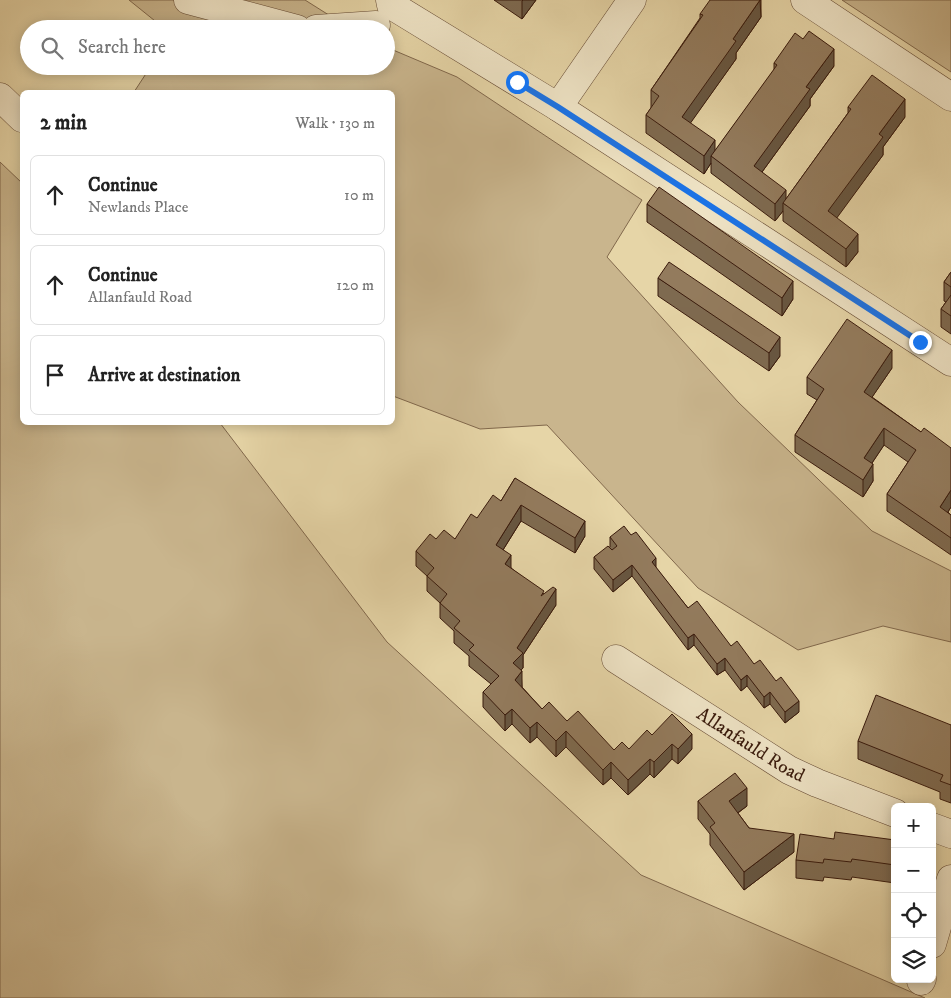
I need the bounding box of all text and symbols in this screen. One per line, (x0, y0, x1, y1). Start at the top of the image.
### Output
search box (20, 20, 395, 75)
icon: search (38, 34, 66, 62)
text: Search here (78, 36, 166, 59)
route start (506, 71, 529, 94)
text: 2 min (40, 110, 87, 136)
text: Walk · 130 m (295, 113, 375, 133)
text: Continue (88, 174, 158, 197)
icon: ahead (41, 181, 69, 209)
text: 10 m (344, 185, 374, 205)
text: Newlands Place (88, 197, 188, 217)
text: Continue (88, 264, 158, 287)
icon: ahead (41, 271, 69, 299)
text: 120 m (336, 275, 374, 295)
text: Allanfauld Road (88, 287, 192, 307)
route end (909, 331, 932, 354)
icon: arrive (41, 361, 69, 389)
text: Arrive at destination (88, 364, 240, 387)
street label: Allanfauld Road (692, 702, 809, 787)
map controls (891, 803, 936, 983)
button: + (891, 803, 936, 848)
button: − (891, 848, 936, 893)
button: locate (891, 893, 936, 938)
button: layers (891, 938, 936, 983)

